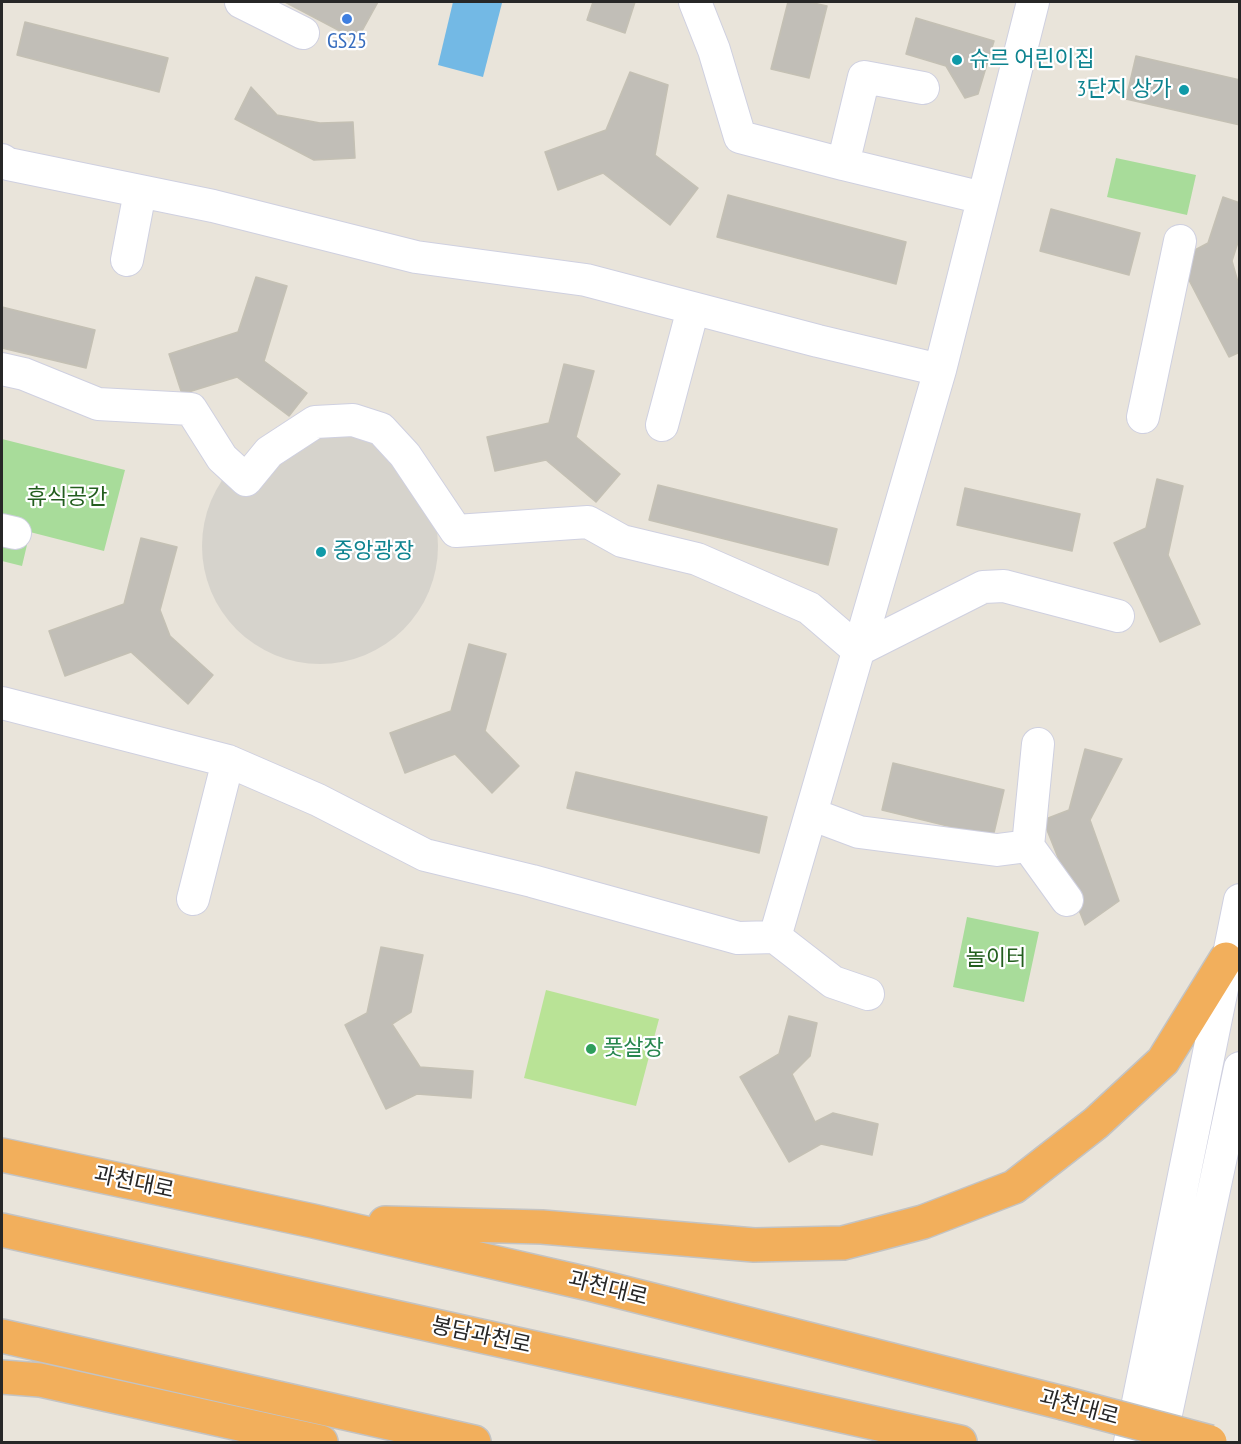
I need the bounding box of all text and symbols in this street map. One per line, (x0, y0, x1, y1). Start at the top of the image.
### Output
marker: GS25 (340, 12, 354, 26)
place label: GS25 (327, 29, 367, 55)
place label: 슈르 어린이집 (969, 47, 1095, 73)
marker: 슈르 어린이집 (950, 53, 964, 67)
place label: 3단지 상가 (1076, 77, 1172, 103)
marker: 3단지 상가 (1177, 83, 1191, 97)
park label: 휴식공간 (27, 485, 107, 511)
place label: 중앙광장 (333, 539, 414, 565)
marker: 중앙광장 (314, 545, 328, 559)
park label: 놀이터 (966, 946, 1026, 972)
place label: 풋살장 (603, 1036, 664, 1062)
marker: 풋살장 (584, 1042, 598, 1056)
street label: 과천대로 (92, 1162, 176, 1204)
street label: 과천대로 (566, 1266, 650, 1312)
street label: 봉담과천로 (429, 1313, 533, 1359)
street label: 과천대로 (1036, 1385, 1122, 1431)

